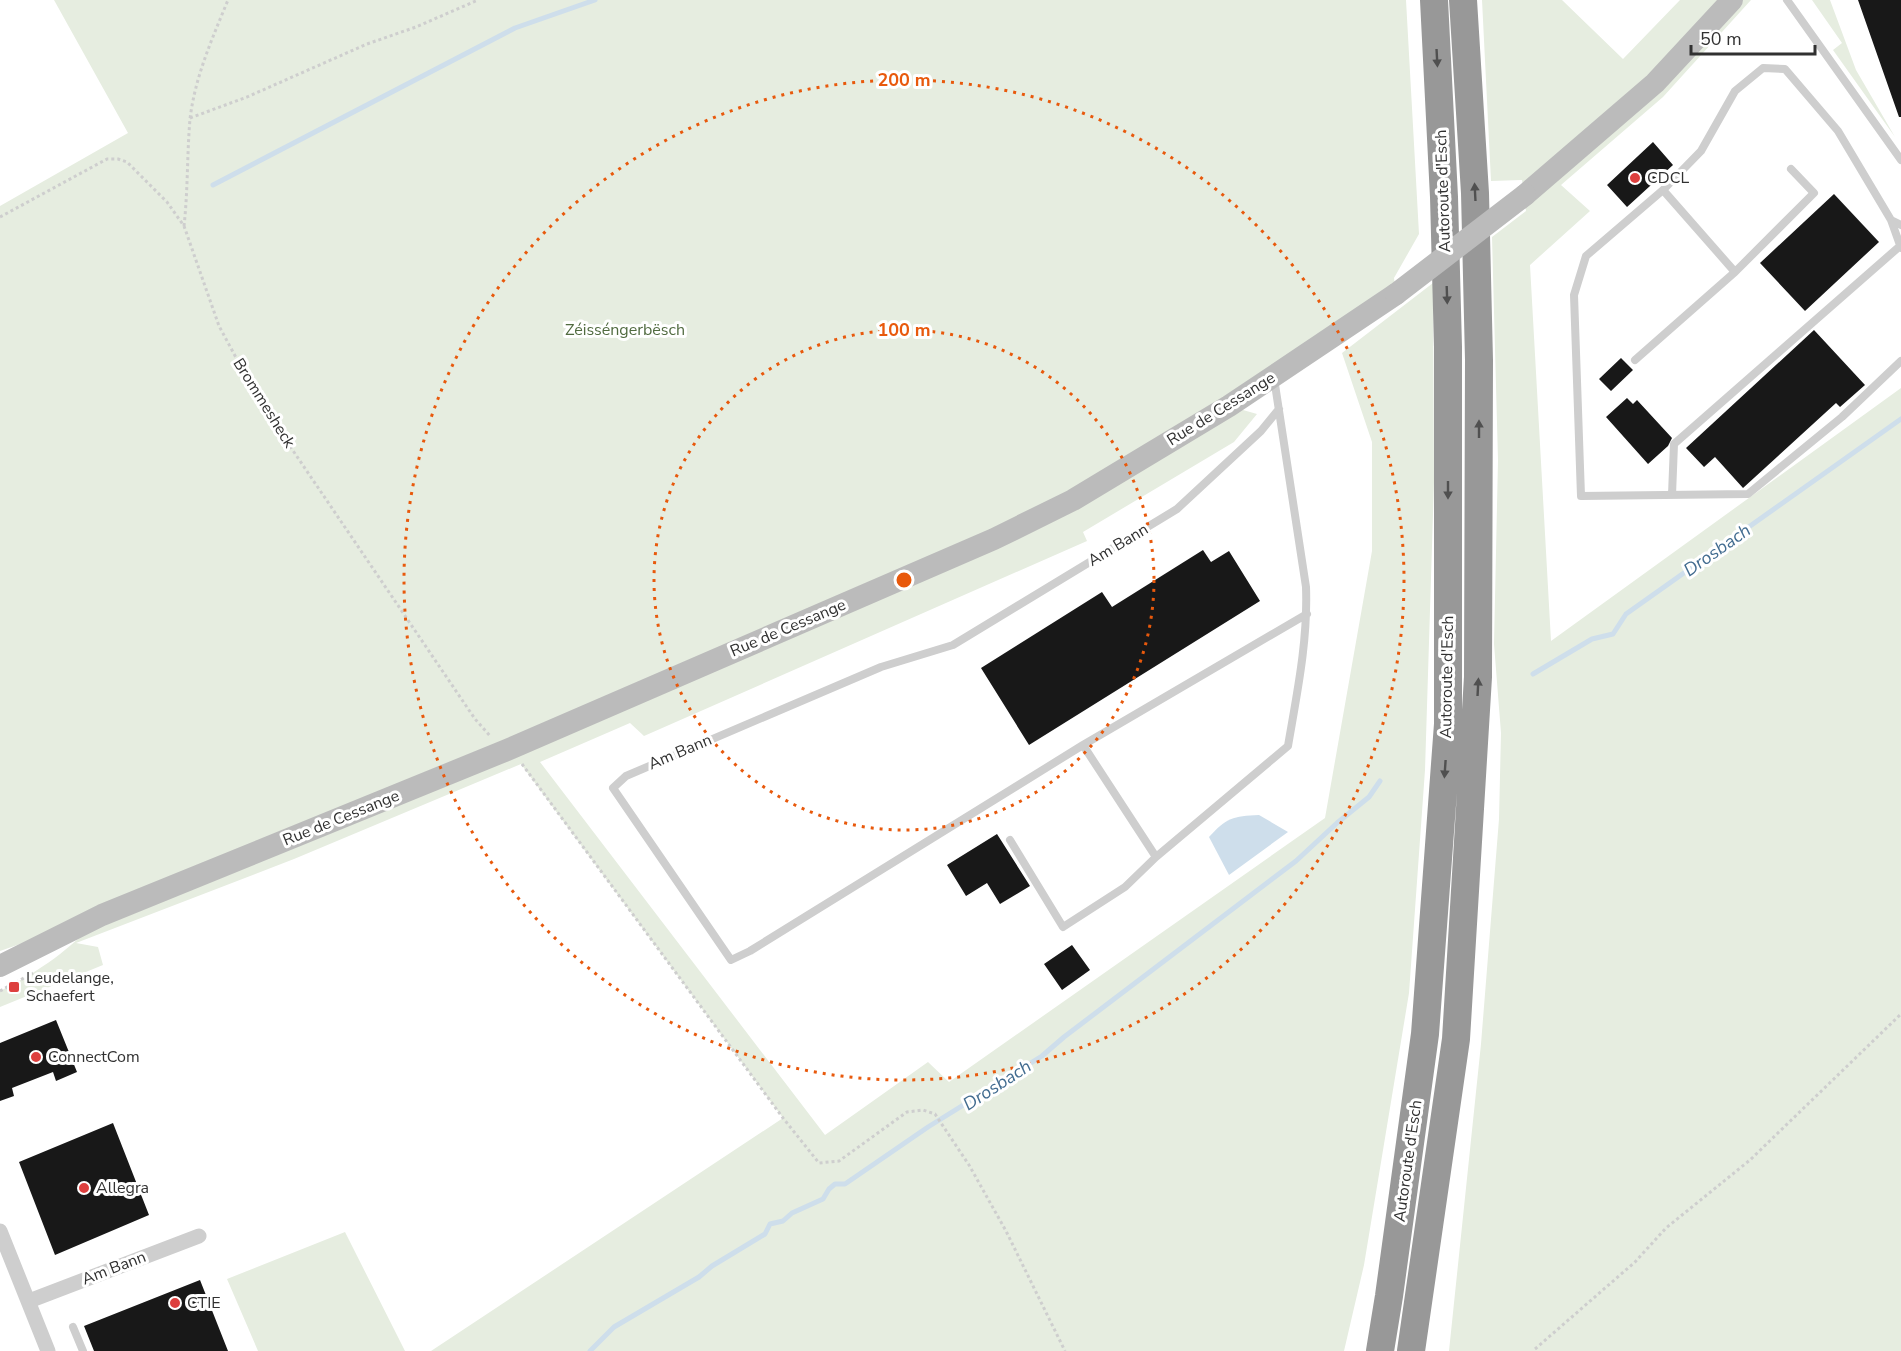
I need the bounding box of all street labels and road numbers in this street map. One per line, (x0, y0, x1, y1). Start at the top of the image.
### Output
street label: Autoroute d'Esch (1430, 129, 1456, 253)
street label: Brommesheck (228, 354, 301, 453)
street label: Rue de Cessange (1163, 367, 1279, 451)
street label: Am Bann (1084, 518, 1152, 572)
street label: Rue de Cessange (727, 594, 849, 662)
street label: Autoroute d'Esch (1435, 615, 1459, 739)
street label: Am Bann (645, 729, 715, 775)
street label: Rue de Cessange (279, 785, 403, 851)
street label: Autoroute d'Esch (1389, 1099, 1427, 1223)
street label: Am Bann (79, 1246, 149, 1290)

